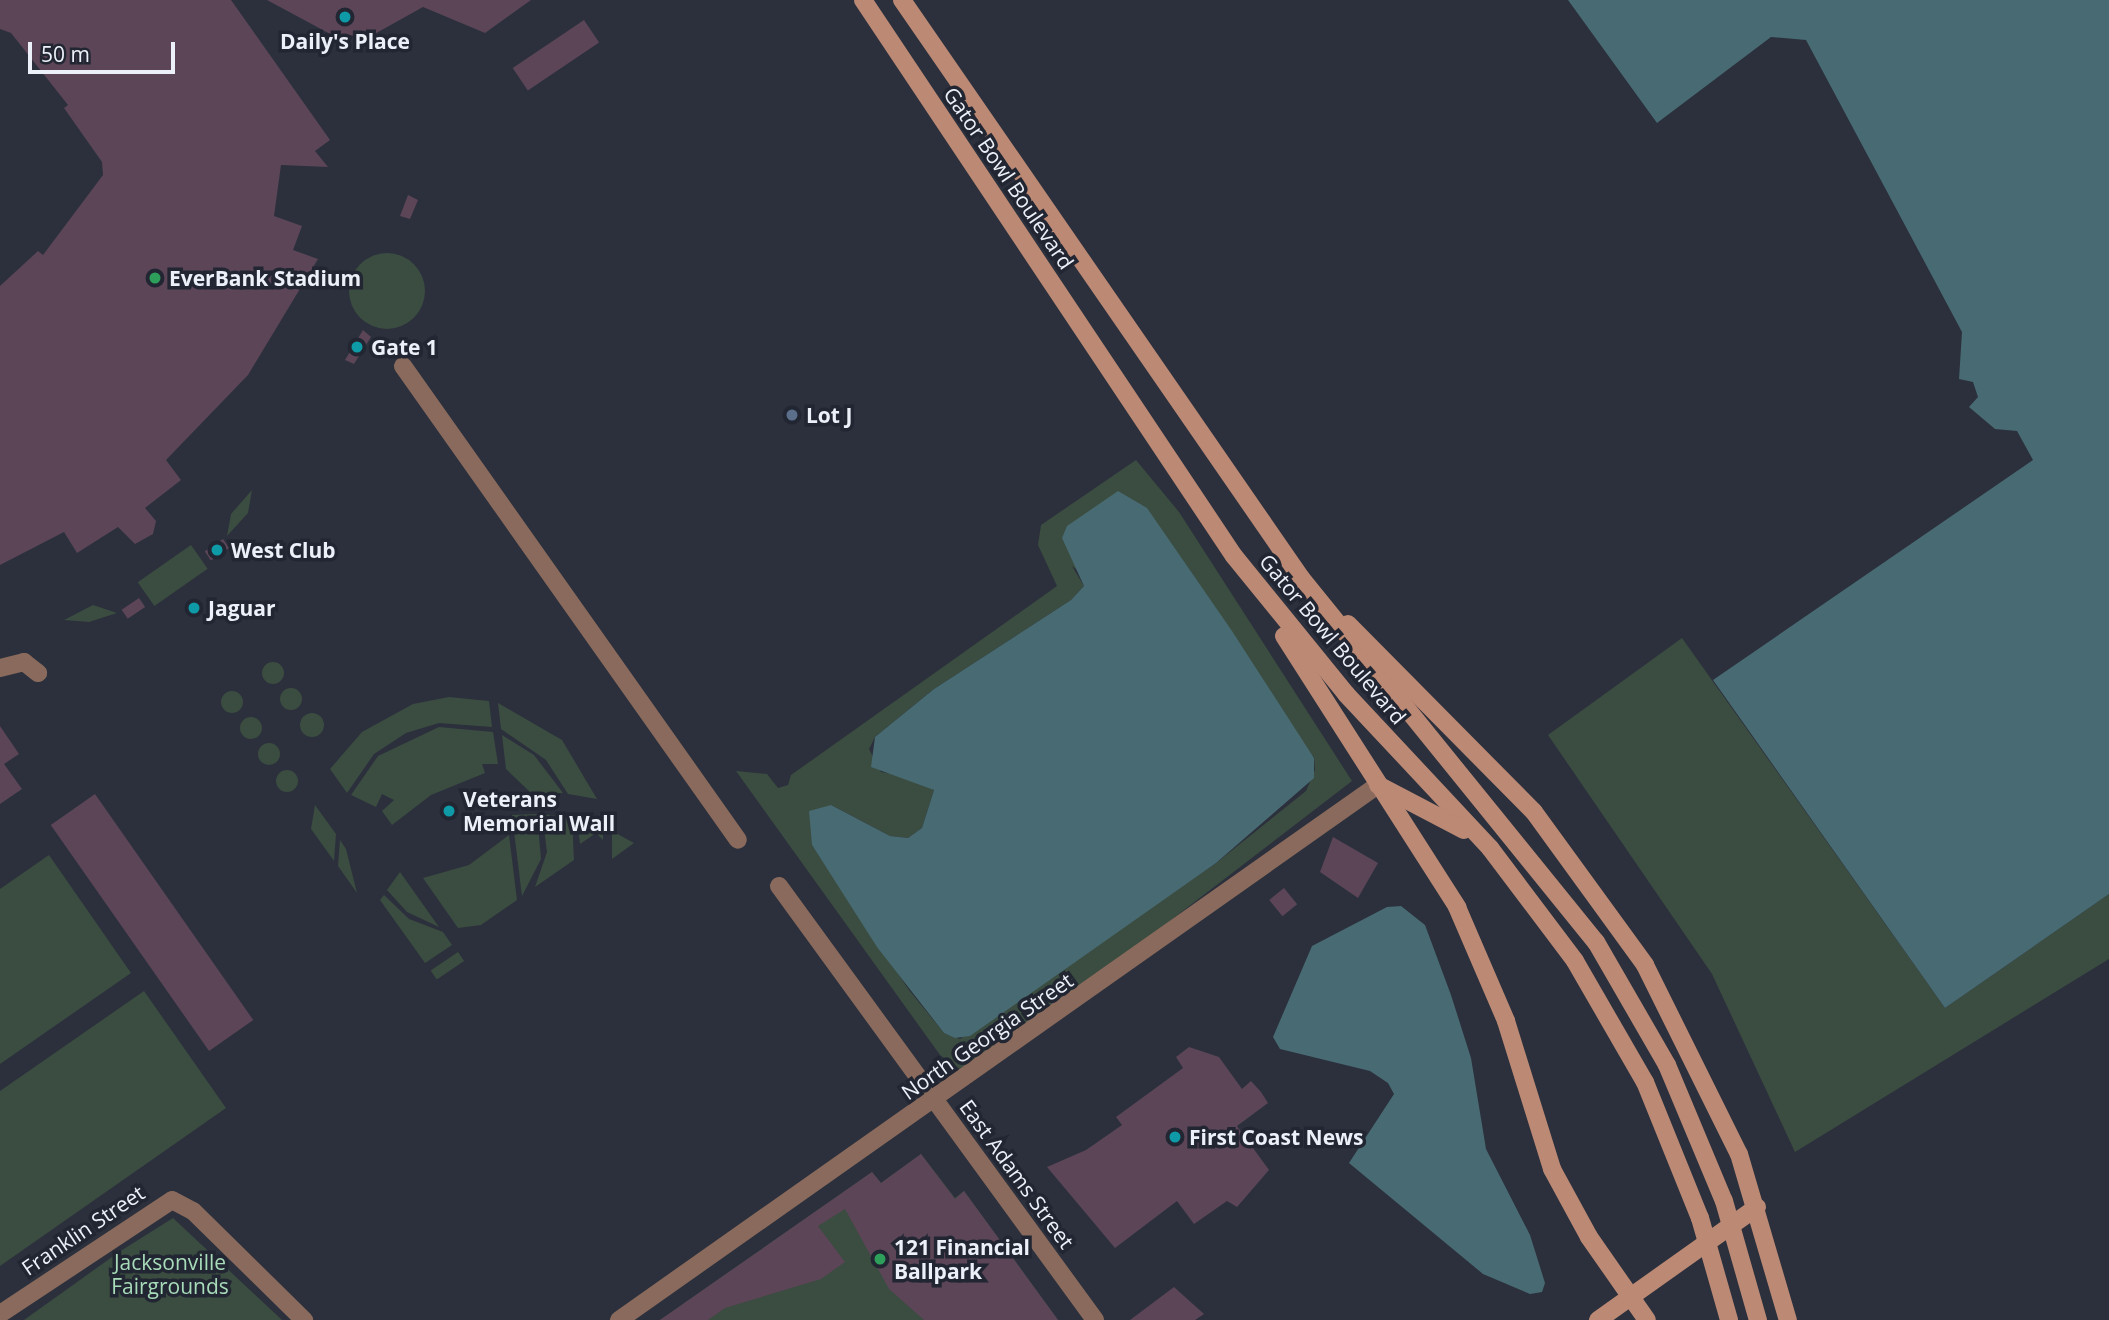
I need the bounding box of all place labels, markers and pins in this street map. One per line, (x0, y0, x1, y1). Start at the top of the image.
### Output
marker: Daily's Place (337, 9, 353, 25)
place label: Daily's Place (280, 28, 410, 54)
place label: EverBank Stadium (169, 265, 361, 291)
marker: EverBank Stadium (147, 270, 163, 286)
place label: Gate 1 (371, 334, 438, 360)
marker: Gate 1 (349, 339, 365, 355)
place label: Lot J (806, 402, 852, 428)
marker: Lot J (784, 407, 800, 423)
place label: West Club (231, 537, 336, 563)
marker: West Club (209, 542, 225, 558)
place label: Jaguar (208, 595, 276, 621)
marker: Jaguar (186, 600, 202, 616)
place label: Veterans Memorial Wall (463, 786, 615, 836)
marker: Veterans Memorial Wall (441, 803, 457, 819)
place label: First Coast News (1189, 1124, 1363, 1150)
marker: First Coast News (1167, 1129, 1183, 1145)
place label: 121 Financial Ballpark (894, 1234, 1030, 1284)
marker: 121 Financial Ballpark (872, 1251, 888, 1267)

